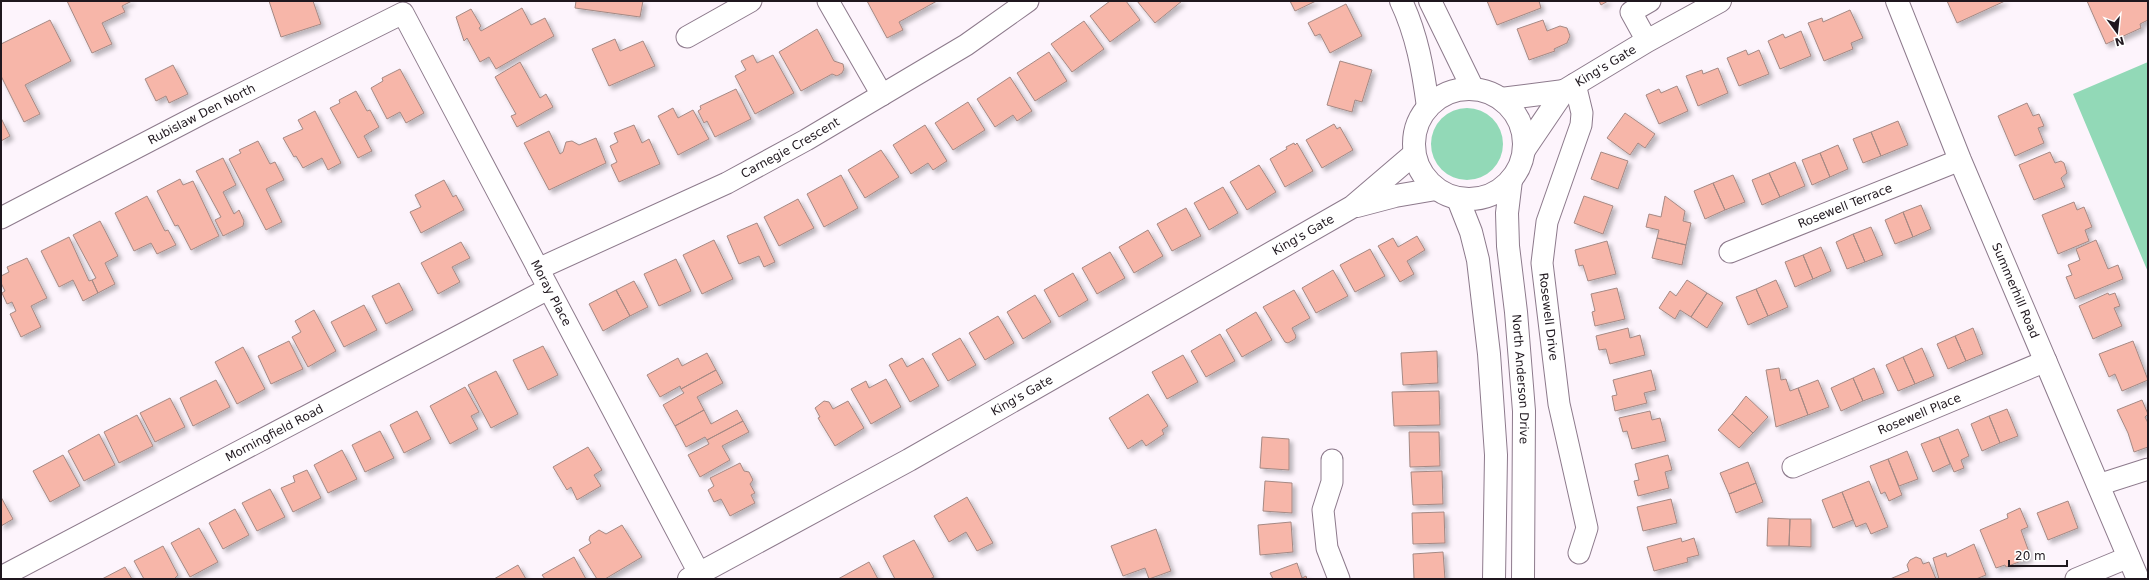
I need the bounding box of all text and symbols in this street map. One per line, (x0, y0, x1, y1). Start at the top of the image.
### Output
north arrow (2097, 12, 2137, 52)
text: N (2113, 34, 2126, 49)
street label: King's Gate (1573, 42, 1639, 90)
street label: Rubislaw Den North (146, 81, 258, 147)
street label: Carnegie Crescent (739, 115, 842, 181)
street label: Rosewell Terrace (1796, 181, 1894, 231)
street label: King's Gate (1270, 212, 1336, 258)
street label: Summerhill Road (1989, 241, 2042, 341)
street label: Moray Place (528, 258, 574, 329)
street label: Rosewell Drive (1536, 272, 1561, 361)
street label: North Anderson Drive (1509, 314, 1531, 444)
street label: King's Gate (989, 372, 1055, 419)
street label: Rosewell Place (1876, 391, 1963, 438)
street label: Morningfield Road (223, 402, 326, 465)
scale bar (2009, 542, 2067, 568)
text: 20 m (2015, 549, 2046, 563)

